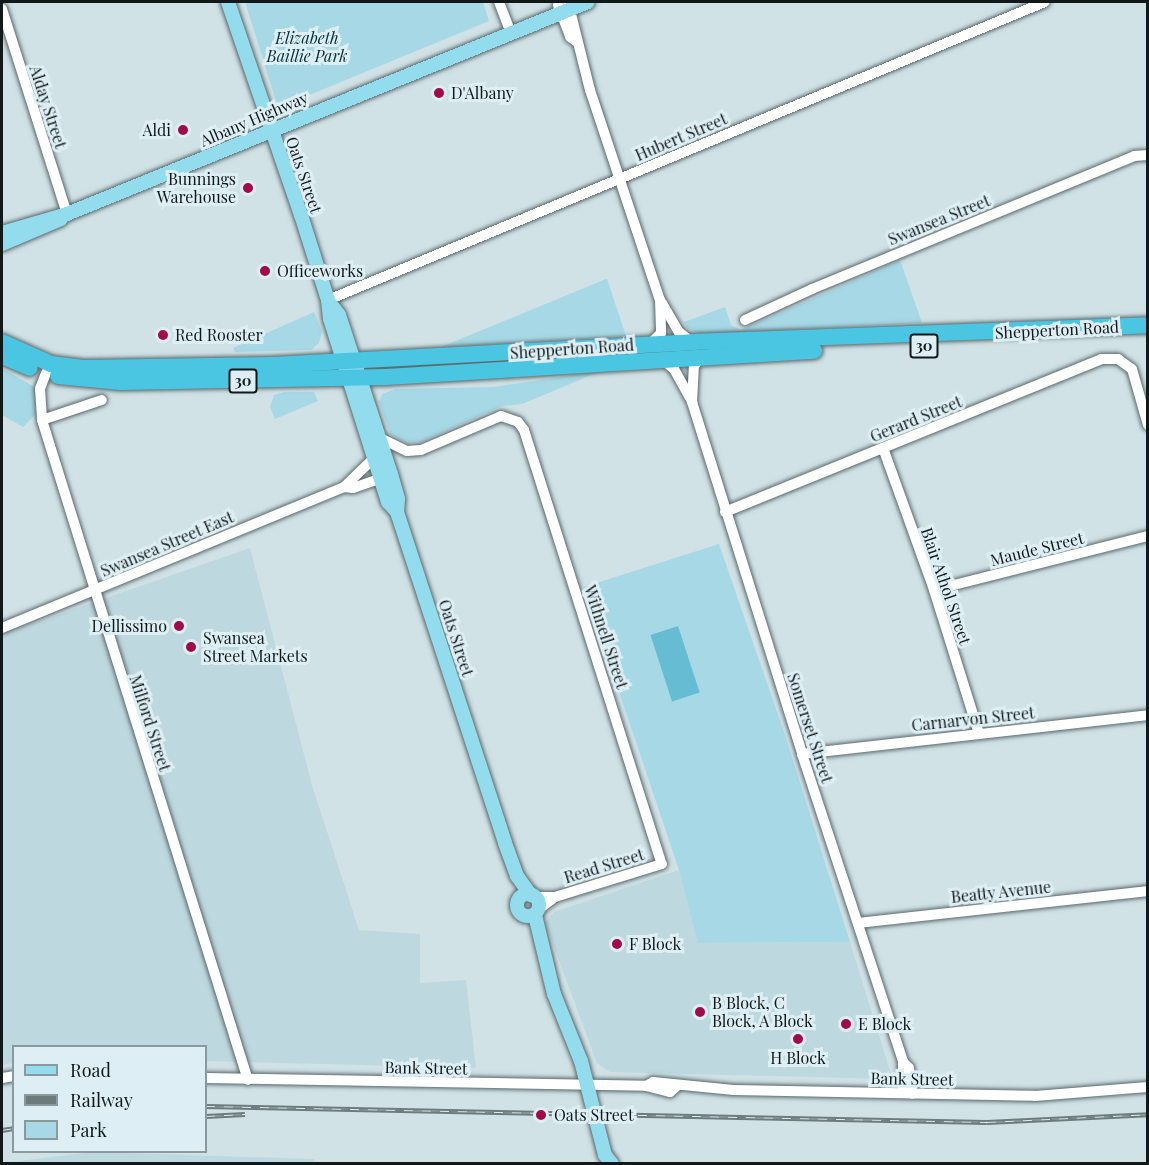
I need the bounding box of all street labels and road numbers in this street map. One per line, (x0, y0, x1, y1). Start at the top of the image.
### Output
street label: Alday Street (25, 63, 71, 151)
street label: Albany Highway (197, 88, 311, 150)
street label: Hubert Street (632, 109, 730, 165)
street label: Oats Street (282, 134, 326, 216)
street label: Swansea Street (885, 191, 993, 249)
street label: Shepperton Road (994, 317, 1120, 343)
road number: 30 (909, 334, 939, 358)
street label: Shepperton Road (509, 335, 635, 363)
road number: 30 (228, 369, 258, 393)
street label: Gerard Street (867, 392, 965, 446)
street label: Swansea Street East (97, 507, 237, 581)
street label: Blair Athol Street (917, 525, 975, 647)
street label: Maude Street (988, 528, 1086, 570)
street label: Withnell Street (580, 583, 632, 691)
street label: Oats Street (435, 597, 477, 679)
street label: Somerset Street (783, 670, 837, 786)
street label: Milford Street (125, 672, 175, 774)
street label: Carnarvon Street (910, 703, 1036, 735)
street label: Read Street (562, 845, 646, 887)
street label: Beatty Avenue (949, 877, 1053, 907)
street label: Bank Street (384, 1058, 468, 1078)
street label: Bank Street (870, 1069, 954, 1089)

